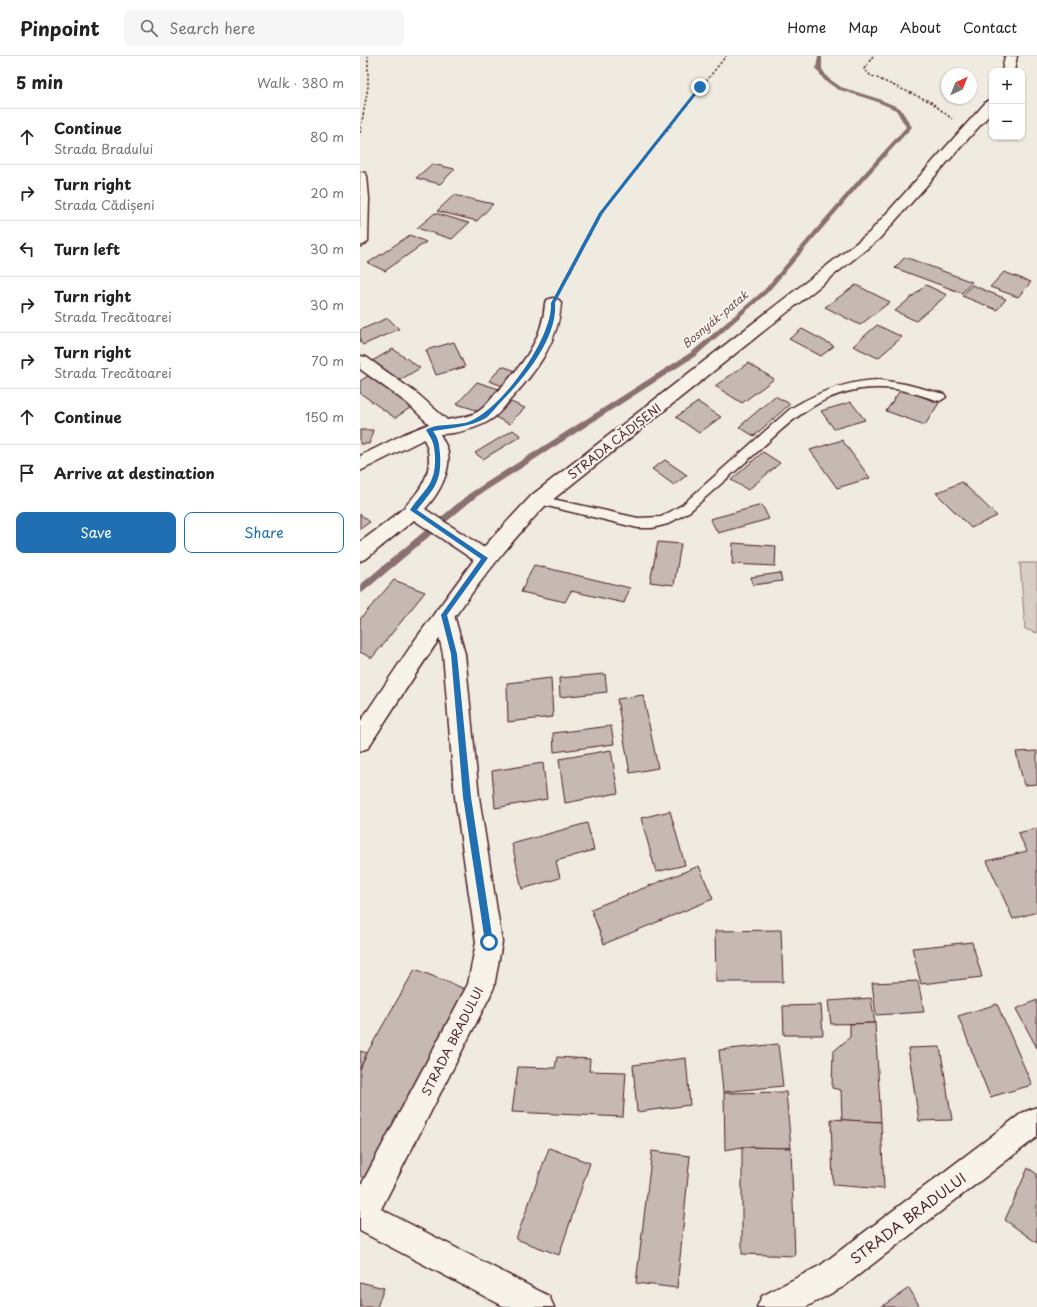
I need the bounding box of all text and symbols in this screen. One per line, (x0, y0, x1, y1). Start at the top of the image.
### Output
search box (124, 10, 404, 46)
text: Pinpoint (20, 14, 100, 42)
text: Search here (170, 16, 255, 39)
icon: search (138, 17, 160, 39)
text: Home (787, 17, 826, 38)
text: Map (848, 17, 878, 38)
text: About (900, 17, 941, 38)
text: Contact (963, 17, 1017, 38)
north arrow (941, 68, 977, 104)
map controls (989, 68, 1025, 140)
button: + (989, 68, 1025, 104)
text: 5 min (16, 69, 63, 95)
text: Walk · 380 m (257, 73, 344, 92)
route end (691, 78, 709, 96)
button: − (989, 104, 1025, 140)
text: Continue (54, 116, 122, 139)
icon: ahead (16, 126, 38, 148)
text: 80 m (310, 127, 344, 146)
text: Strada Bradului (54, 139, 153, 158)
text: Turn right (54, 172, 131, 195)
icon: right (16, 182, 38, 204)
text: 20 m (310, 183, 344, 202)
text: Strada Cădișeni (54, 195, 155, 214)
text: Turn left (54, 237, 120, 260)
icon: left (16, 238, 38, 260)
text: 30 m (310, 239, 344, 258)
text: Turn right (54, 284, 131, 307)
water label: Bosnyák-patak (678, 285, 753, 352)
icon: right (16, 294, 38, 316)
text: 30 m (310, 295, 344, 314)
text: Strada Trecătoarei (54, 307, 172, 326)
text: Turn right (54, 340, 131, 363)
icon: right (16, 350, 38, 372)
text: 70 m (311, 351, 344, 370)
text: Strada Trecătoarei (54, 363, 172, 382)
street label: STRADA CĂDIȘENI (563, 399, 665, 483)
text: Continue (54, 405, 122, 428)
icon: ahead (16, 406, 38, 428)
text: 150 m (305, 407, 344, 426)
text: Arrive at destination (54, 461, 215, 484)
icon: arrive (16, 462, 38, 484)
button: Save (16, 512, 176, 553)
button: Share (184, 512, 344, 553)
route start (480, 933, 498, 951)
street label: STRADA BRADULUI (417, 983, 487, 1099)
street label: STRADA BRADULUI (846, 1167, 970, 1269)

